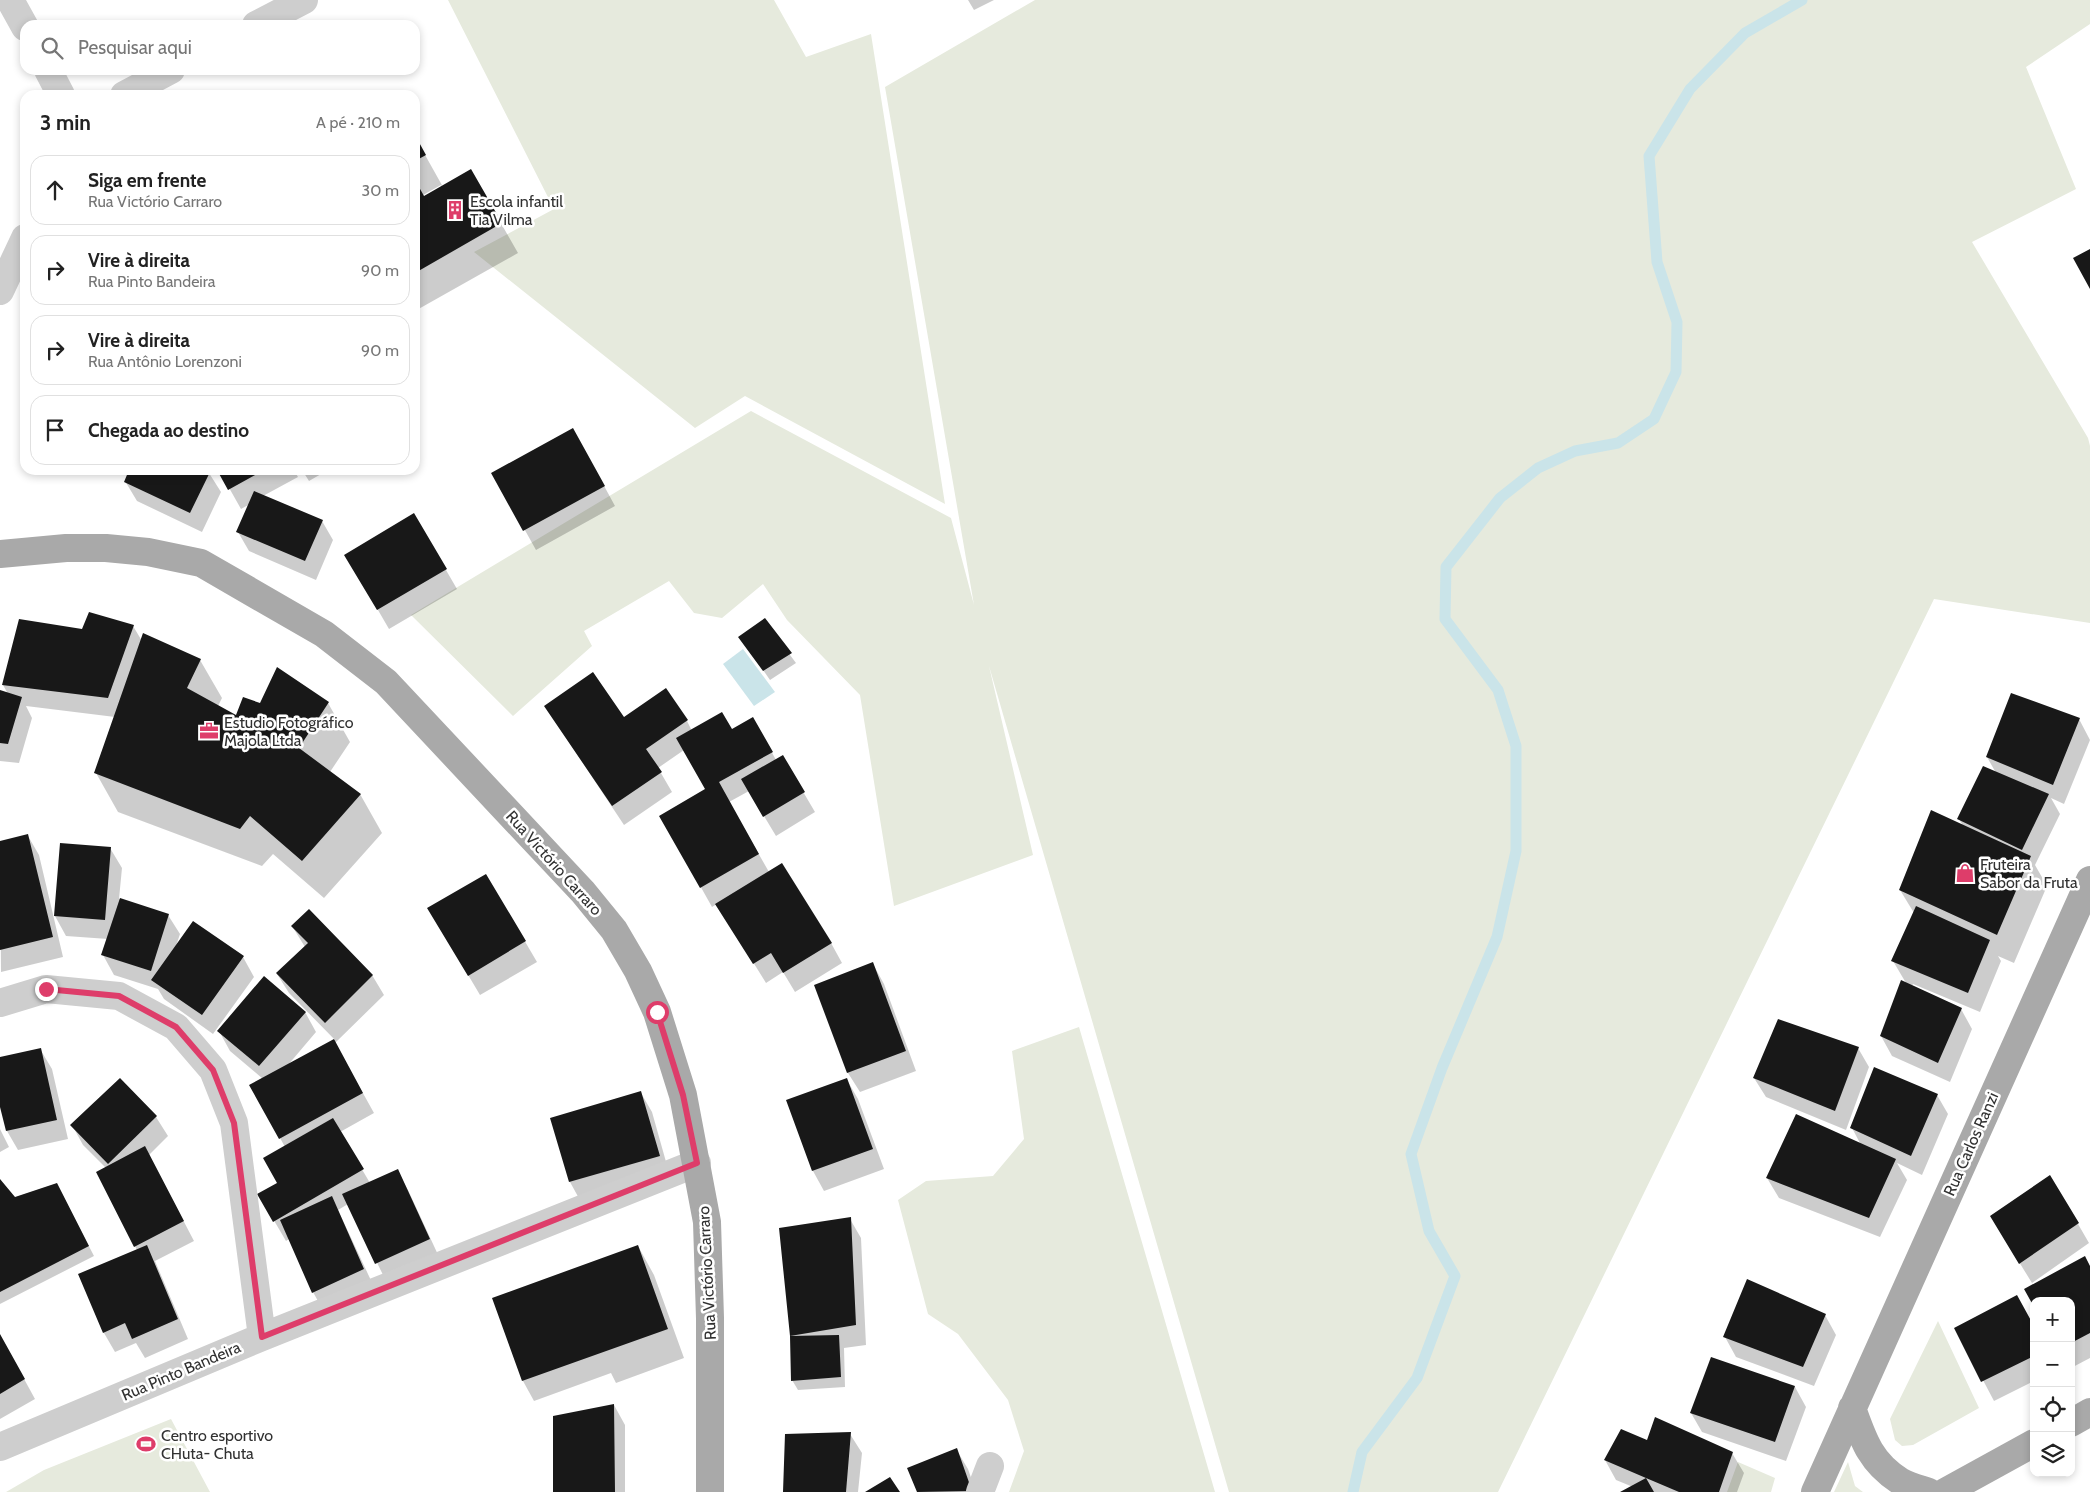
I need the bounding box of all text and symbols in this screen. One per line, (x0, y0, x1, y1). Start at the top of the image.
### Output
search box (20, 20, 420, 75)
icon: search (38, 34, 66, 62)
text: Pesquisar aqui (78, 36, 192, 59)
text: 3 min (40, 110, 91, 135)
text: A pé · 210 m (316, 113, 400, 132)
text: Siga em frente (88, 169, 206, 192)
icon: ahead (41, 176, 69, 204)
text: 30 m (362, 181, 399, 200)
text: Rua Victório Carraro (88, 192, 222, 211)
place label: Escola infantil Tia Vilma (470, 192, 563, 229)
building icon: Escola infantil Tia Vilma (444, 199, 466, 221)
text: Vire à direita (88, 249, 190, 272)
icon: right (41, 256, 69, 284)
text: 90 m (361, 261, 399, 280)
text: Rua Pinto Bandeira (88, 272, 215, 291)
text: Vire à direita (88, 329, 190, 352)
icon: right (41, 336, 69, 364)
text: 90 m (361, 341, 399, 360)
text: Rua Antônio Lorenzoni (88, 352, 242, 371)
icon: arrive (41, 416, 69, 444)
text: Chegada ao destino (88, 419, 249, 442)
place label: Estudio Fotográfico Majola Ltda (224, 713, 354, 750)
office icon: Estudio Fotográfico Majola Ltda (198, 720, 220, 742)
street label: Rua Victório Carraro (502, 807, 606, 919)
place label: Fruteira Sabor da Fruta (1980, 855, 2078, 892)
shop icon: Fruteira Sabor da Fruta (1954, 862, 1976, 884)
route end (35, 978, 58, 1001)
route start (646, 1001, 669, 1024)
street label: Rua Carlos Ranzi (1940, 1089, 2002, 1199)
street label: Rua Victório Carraro (694, 1205, 720, 1340)
map controls (2030, 1297, 2075, 1477)
button: + (2030, 1297, 2075, 1342)
street label: Rua Pinto Bandeira (119, 1337, 244, 1405)
button: − (2030, 1342, 2075, 1387)
button: locate (2030, 1387, 2075, 1432)
place label: Centro esportivo CHuta- Chuta (161, 1426, 273, 1463)
button: layers (2030, 1432, 2075, 1477)
sports icon: Centro esportivo CHuta- Chuta (135, 1433, 157, 1455)

